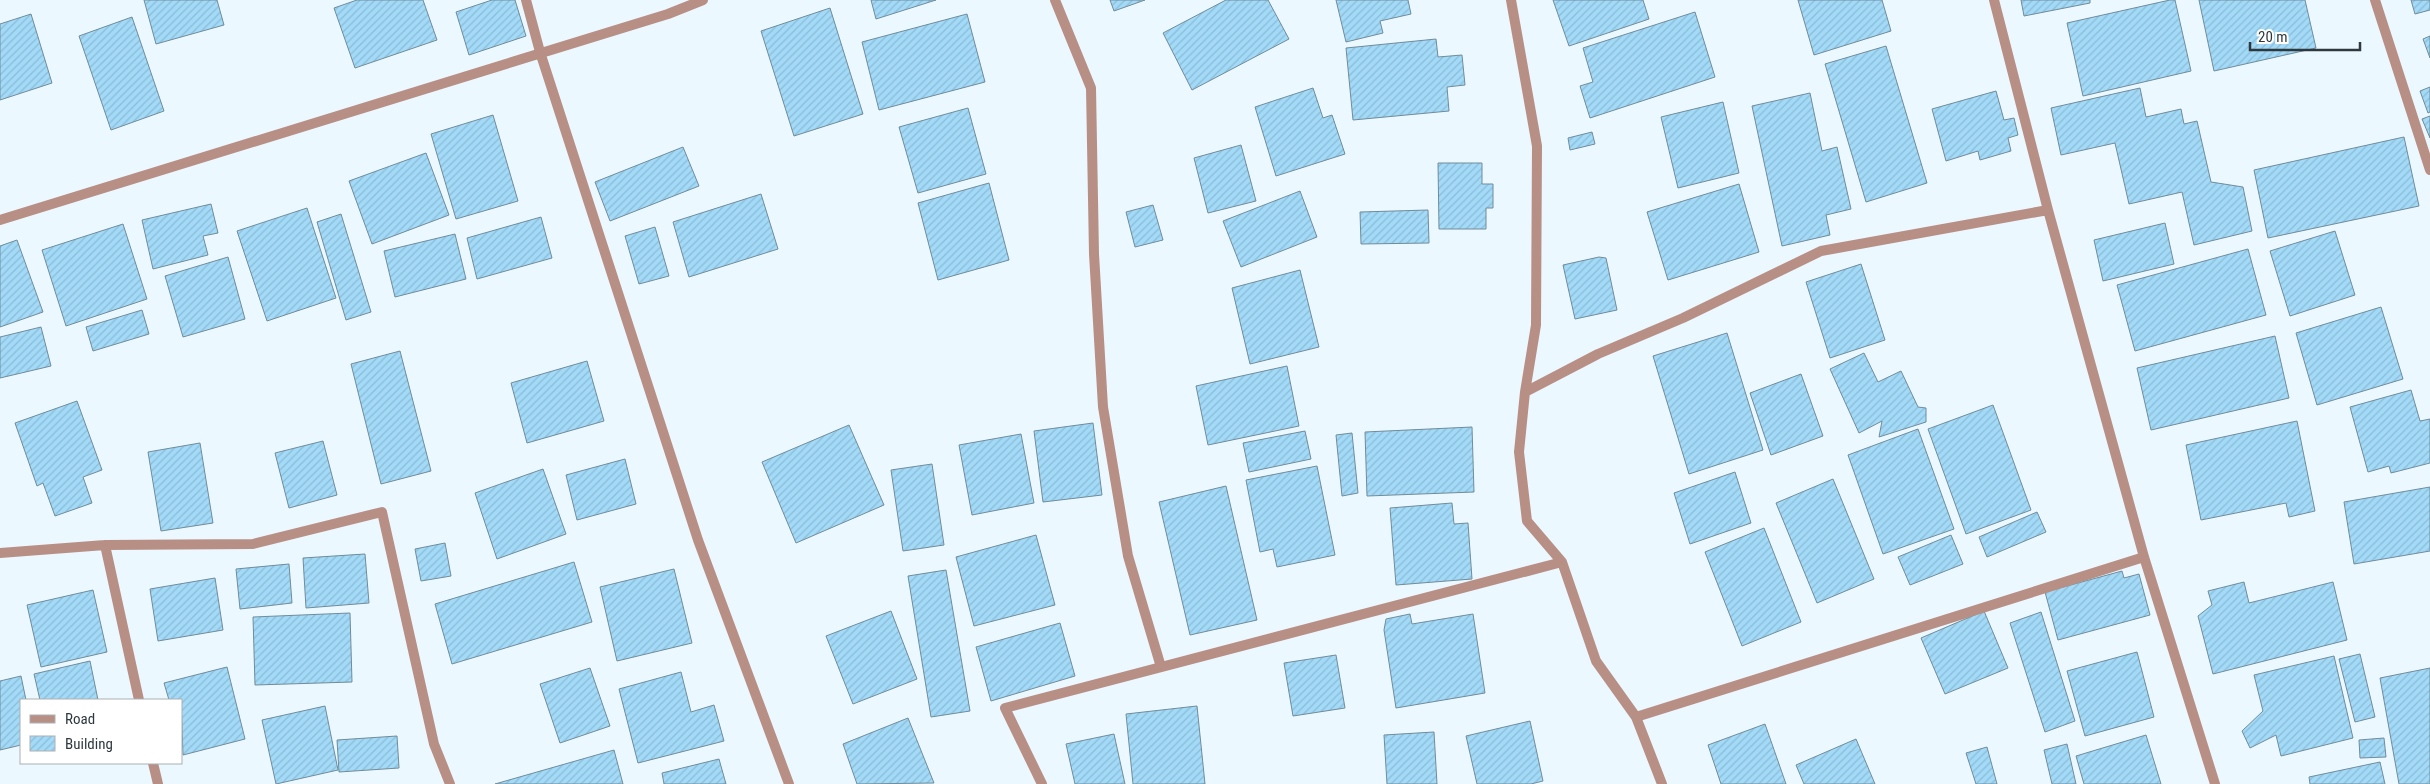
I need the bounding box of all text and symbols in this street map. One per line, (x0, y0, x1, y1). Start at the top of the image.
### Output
scale bar (2250, 20, 2360, 52)
text: 20 m (2258, 28, 2288, 46)
legend (20, 699, 182, 764)
text: Road (65, 710, 95, 728)
text: Building (65, 735, 113, 753)

